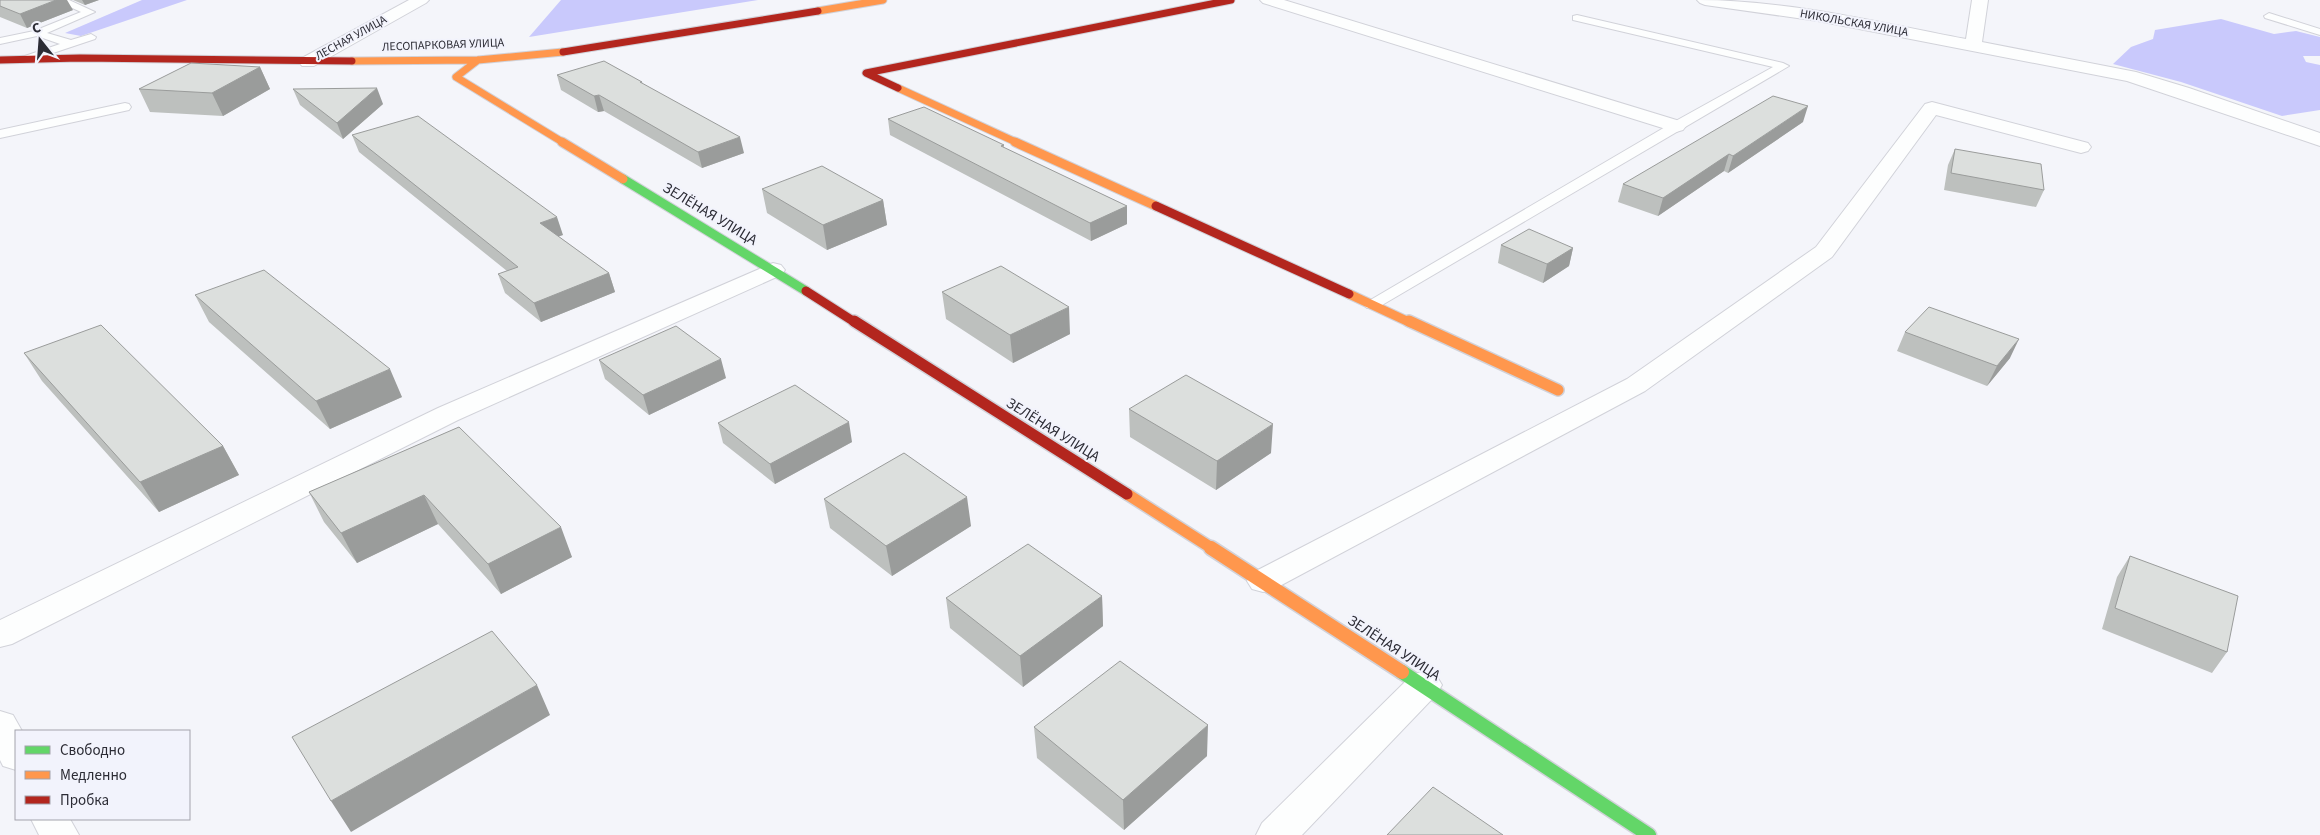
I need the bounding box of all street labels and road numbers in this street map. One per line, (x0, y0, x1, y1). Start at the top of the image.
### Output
street label: НИКОЛЬСКАЯ УЛИЦА (1799, 5, 1910, 41)
street label: ЛЕСНАЯ УЛИЦА (312, 11, 390, 65)
street label: ЛЕСОПАРКОВАЯ УЛИЦА (382, 34, 505, 56)
street label: ЗЕЛЁНАЯ УЛИЦА (659, 177, 762, 251)
street label: ЗЕЛЁНАЯ УЛИЦА (1002, 393, 1105, 468)
street label: ЗЕЛЁНАЯ УЛИЦА (1343, 610, 1445, 686)

